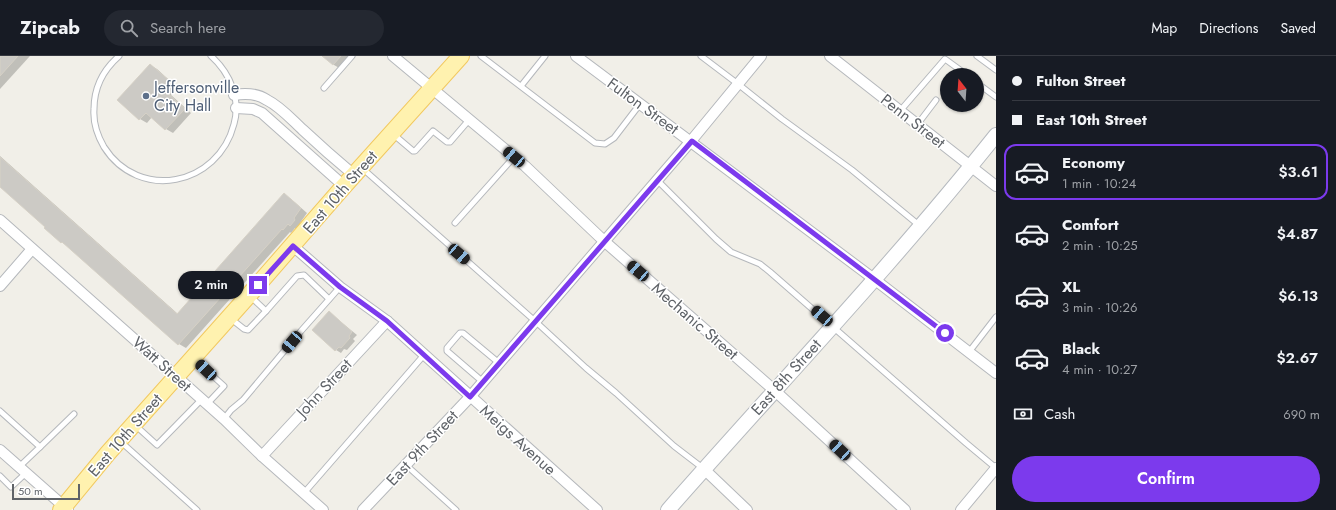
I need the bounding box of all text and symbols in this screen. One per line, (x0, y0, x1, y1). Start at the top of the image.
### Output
search box (104, 10, 384, 46)
text: Zipcab (20, 14, 80, 41)
icon: search (118, 17, 140, 39)
text: Search here (150, 17, 226, 39)
text: Map (1151, 18, 1177, 38)
text: Directions (1199, 18, 1259, 38)
text: Saved (1281, 18, 1316, 38)
north arrow (940, 68, 984, 112)
map controls (940, 68, 984, 112)
text: Fulton Street (1036, 70, 1125, 92)
street label: Fulton Street (602, 72, 684, 140)
place label: Jeffersonville City Hall (152, 76, 239, 117)
street label: Penn Street (876, 88, 950, 154)
marker: Jeffersonville City Hall (141, 91, 151, 101)
text: East 10th Street (1036, 109, 1147, 131)
street label: East 10th Street (297, 145, 383, 239)
car (501, 145, 527, 169)
text: Economy (1062, 152, 1125, 174)
icon: car (1014, 154, 1050, 190)
text: $3.61 (1278, 161, 1318, 183)
text: 1 min · 10:24 (1062, 174, 1136, 193)
text: Comfort (1062, 214, 1119, 236)
icon: car (1014, 216, 1050, 252)
text: $4.87 (1277, 223, 1318, 245)
text: 2 min · 10:25 (1062, 236, 1138, 255)
car (446, 242, 472, 266)
car (625, 259, 651, 283)
callout: 2 min (178, 271, 244, 299)
text: 2 min (194, 275, 228, 294)
route end (249, 276, 267, 294)
text: XL (1062, 276, 1080, 298)
street label: Mechanic Street (647, 277, 743, 365)
icon: car (1014, 278, 1050, 314)
text: $6.13 (1278, 285, 1318, 307)
text: 3 min · 10:26 (1062, 298, 1137, 317)
car (809, 304, 835, 328)
route start (936, 324, 954, 342)
car (280, 329, 304, 355)
street label: Watt Street (127, 331, 197, 397)
street label: East 8th Street (745, 334, 827, 420)
text: Black (1062, 338, 1100, 360)
icon: car (1014, 340, 1050, 376)
text: $2.67 (1276, 347, 1318, 369)
street label: John Street (290, 354, 357, 424)
car (193, 357, 219, 383)
text: 4 min · 10:27 (1062, 360, 1137, 379)
street label: East 10th Street (82, 388, 168, 482)
street label: Meigs Avenue (475, 399, 561, 481)
icon: cash (1012, 403, 1034, 425)
text: Cash (1044, 403, 1075, 425)
street label: East 9th Street (381, 405, 463, 491)
text: 690 m (1283, 405, 1320, 424)
car (827, 437, 853, 463)
button: Confirm (1012, 456, 1320, 502)
scale bar (12, 482, 80, 501)
text: 50 m (18, 483, 43, 499)

